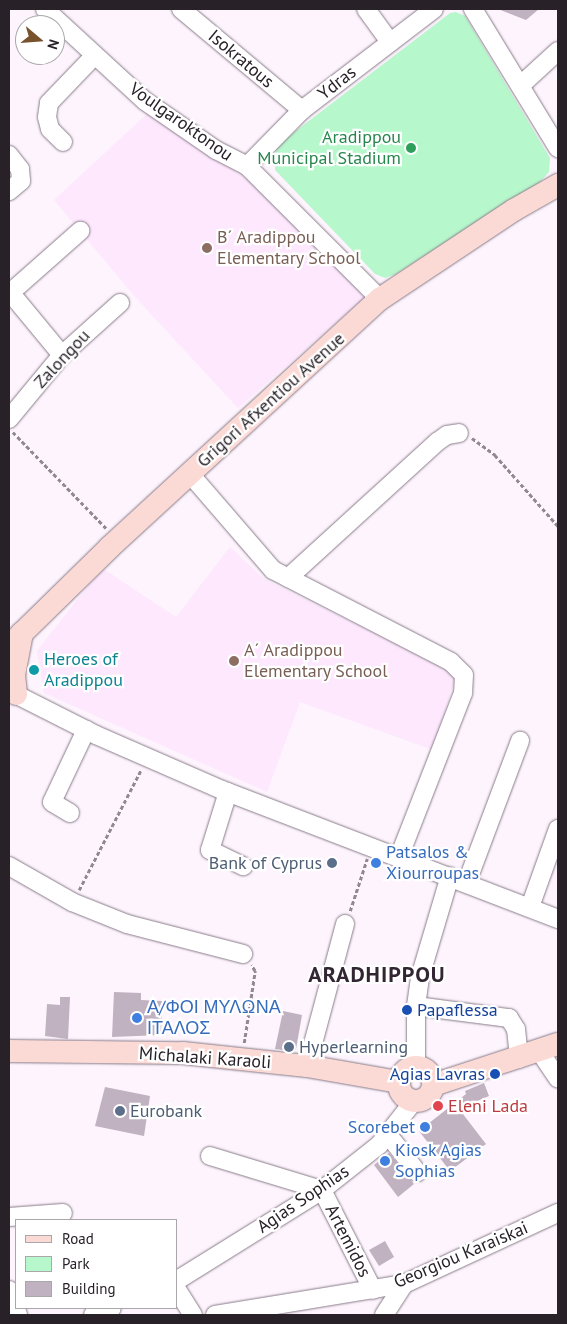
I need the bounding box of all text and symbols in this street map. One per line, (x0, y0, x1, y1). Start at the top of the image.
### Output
north arrow (15, 15, 65, 65)
street label: Isokratous (204, 25, 278, 93)
text: N (43, 37, 63, 51)
street label: Ydras (314, 61, 360, 105)
street label: Voulgaroktonou (125, 78, 237, 166)
place label: Aradippou Municipal Stadium (257, 127, 401, 170)
marker: Aradippou Municipal Stadium (405, 142, 417, 154)
place label: B´ Aradippou Elementary School (217, 227, 361, 270)
marker: B´ Aradippou Elementary School (201, 242, 213, 254)
street label: Zalongou (30, 325, 94, 393)
street label: Grigori Afxentiou Avenue (192, 328, 350, 472)
place label: A´ Aradippou Elementary School (244, 640, 388, 682)
place label: Heroes of Aradippou (44, 649, 123, 692)
marker: A´ Aradippou Elementary School (228, 655, 240, 667)
marker: Heroes of Aradippou (28, 664, 40, 676)
place label: Patsalos & Xiourroupas (386, 842, 479, 884)
place label: Bank of Cyprus (208, 852, 322, 874)
marker: Bank of Cyprus (326, 857, 338, 869)
marker: Patsalos & Xiourroupas (370, 857, 382, 869)
district label: ARADHIPPOU (307, 962, 447, 988)
place label: Α/ΦΟΙ ΜΥΛΩΝΑ ΙΤΑΛΟΣ (147, 997, 281, 1040)
place label: Papaflessa (417, 999, 498, 1021)
marker: Papaflessa (401, 1004, 413, 1016)
marker: Α/ΦΟΙ ΜΥΛΩΝΑ ΙΤΑΛΟΣ (131, 1012, 143, 1024)
place label: Hyperlearning (299, 1036, 408, 1058)
marker: Hyperlearning (283, 1041, 295, 1053)
street label: Michalaki Karaoli (138, 1043, 272, 1073)
place label: Agias Lavras (390, 1063, 485, 1085)
marker: Agias Lavras (489, 1068, 501, 1080)
place label: Eleni Lada (448, 1095, 528, 1117)
place label: Eurobank (130, 1100, 202, 1122)
marker: Eleni Lada (432, 1100, 444, 1112)
marker: Eurobank (114, 1105, 126, 1117)
place label: Scorebet (348, 1116, 415, 1138)
marker: Scorebet (419, 1121, 431, 1133)
place label: Kiosk Agias Sophias (395, 1140, 483, 1182)
marker: Kiosk Agias Sophias (379, 1155, 391, 1167)
street label: Agias Sophias (253, 1160, 353, 1238)
street label: Artemidos (321, 1201, 375, 1281)
street label: Georgiou Karaiskai (391, 1217, 531, 1293)
legend (15, 1219, 178, 1309)
text: Road (62, 1229, 94, 1248)
text: Park (62, 1254, 90, 1273)
text: Building (62, 1279, 116, 1298)

